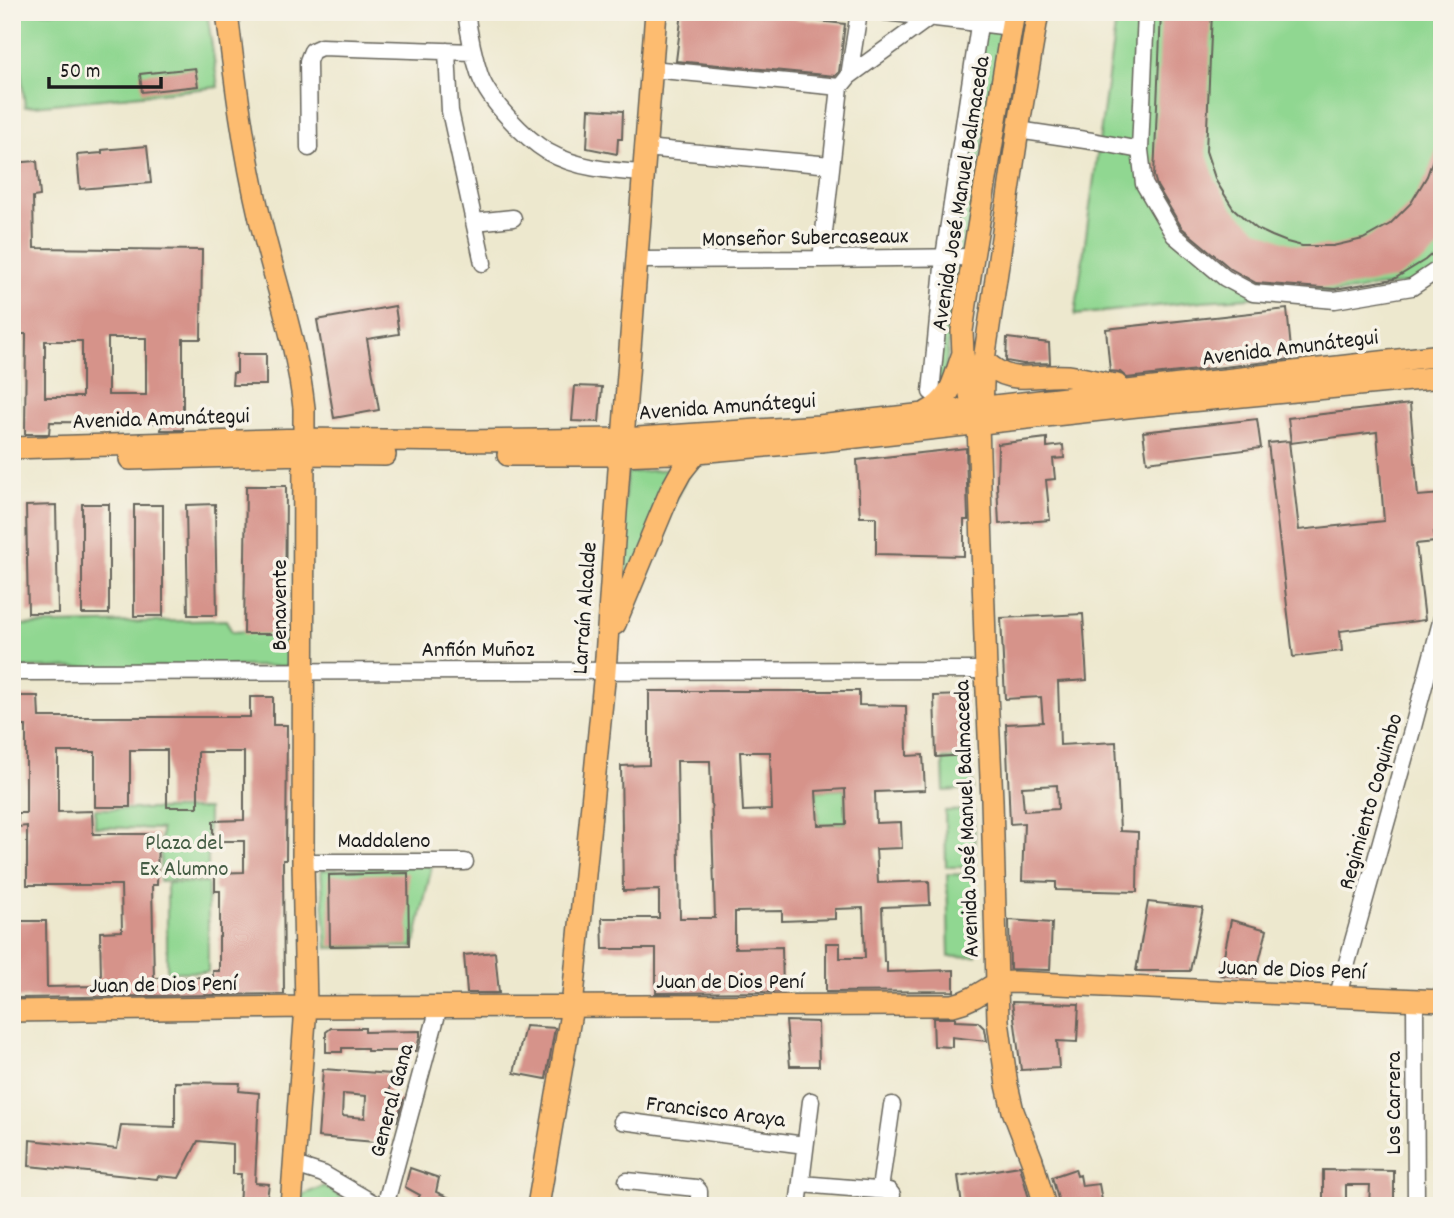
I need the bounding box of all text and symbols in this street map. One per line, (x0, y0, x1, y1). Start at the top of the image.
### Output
scale bar (49, 46, 161, 90)
street label: Avenida José Manuel Balmaceda (924, 53, 1001, 333)
text: 50 m (60, 58, 100, 88)
street label: Monseñor Subercaseaux (702, 221, 909, 258)
street label: Avenida Amunátegui (1201, 322, 1380, 377)
street label: Avenida Amunátegui (638, 386, 817, 431)
street label: Avenida Amunátegui (72, 401, 250, 440)
street label: Larraín Alcalde (565, 541, 608, 676)
street label: Benavente (265, 559, 298, 651)
street label: Anfión Muñoz (422, 635, 535, 668)
street label: Avenida José Manuel Balmaceda (947, 678, 990, 958)
street label: Regimiento Coquimbo (1331, 710, 1413, 894)
street label: Maddaleno (337, 826, 431, 859)
park label: Plaza del Ex Alumno (140, 828, 228, 887)
street label: Juan de Dios Pení (1217, 952, 1368, 991)
street label: Juan de Dios Pení (656, 967, 806, 1000)
street label: Juan de Dios Pení (89, 969, 239, 1004)
street label: General Gana (362, 1039, 425, 1161)
street label: Los Carrera (1379, 1050, 1412, 1155)
street label: Francisco Araya (644, 1089, 788, 1139)

